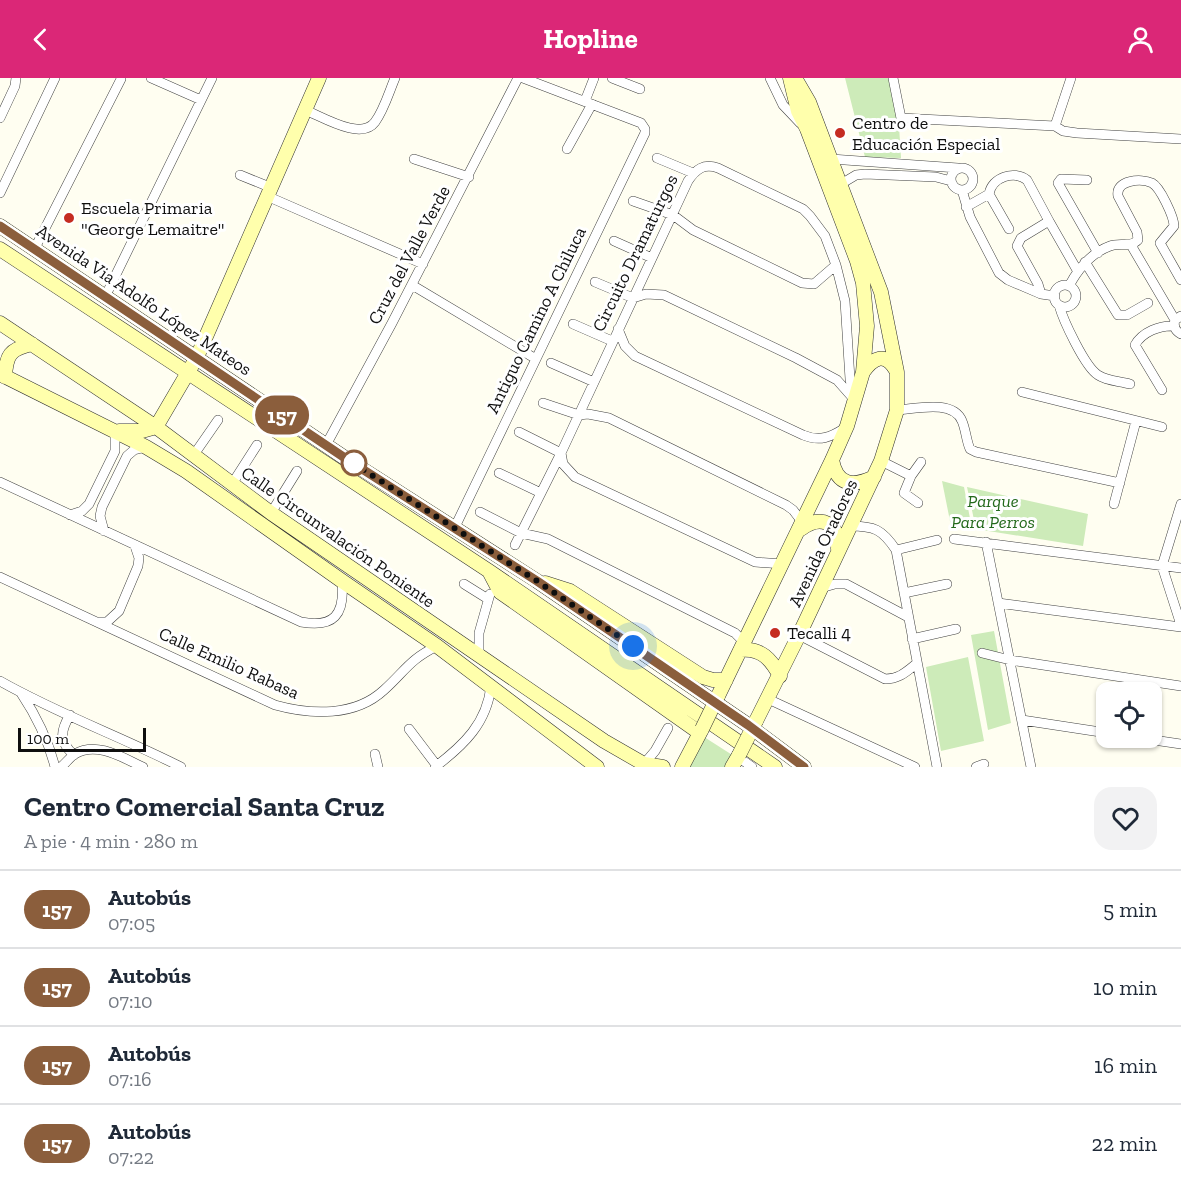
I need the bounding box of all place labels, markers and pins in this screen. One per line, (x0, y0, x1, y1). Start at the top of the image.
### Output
place label: Centro de Educación Especial (852, 112, 1000, 155)
marker: Centro de Educación Especial (833, 126, 847, 140)
place label: Escuela Primaria "George Lemaitre" (81, 197, 225, 240)
marker: Escuela Primaria "George Lemaitre" (62, 211, 76, 225)
unlabelled marker (341, 450, 367, 476)
place label: Tecalli 4 (787, 622, 851, 644)
marker: Tecalli 4 (768, 626, 782, 640)

